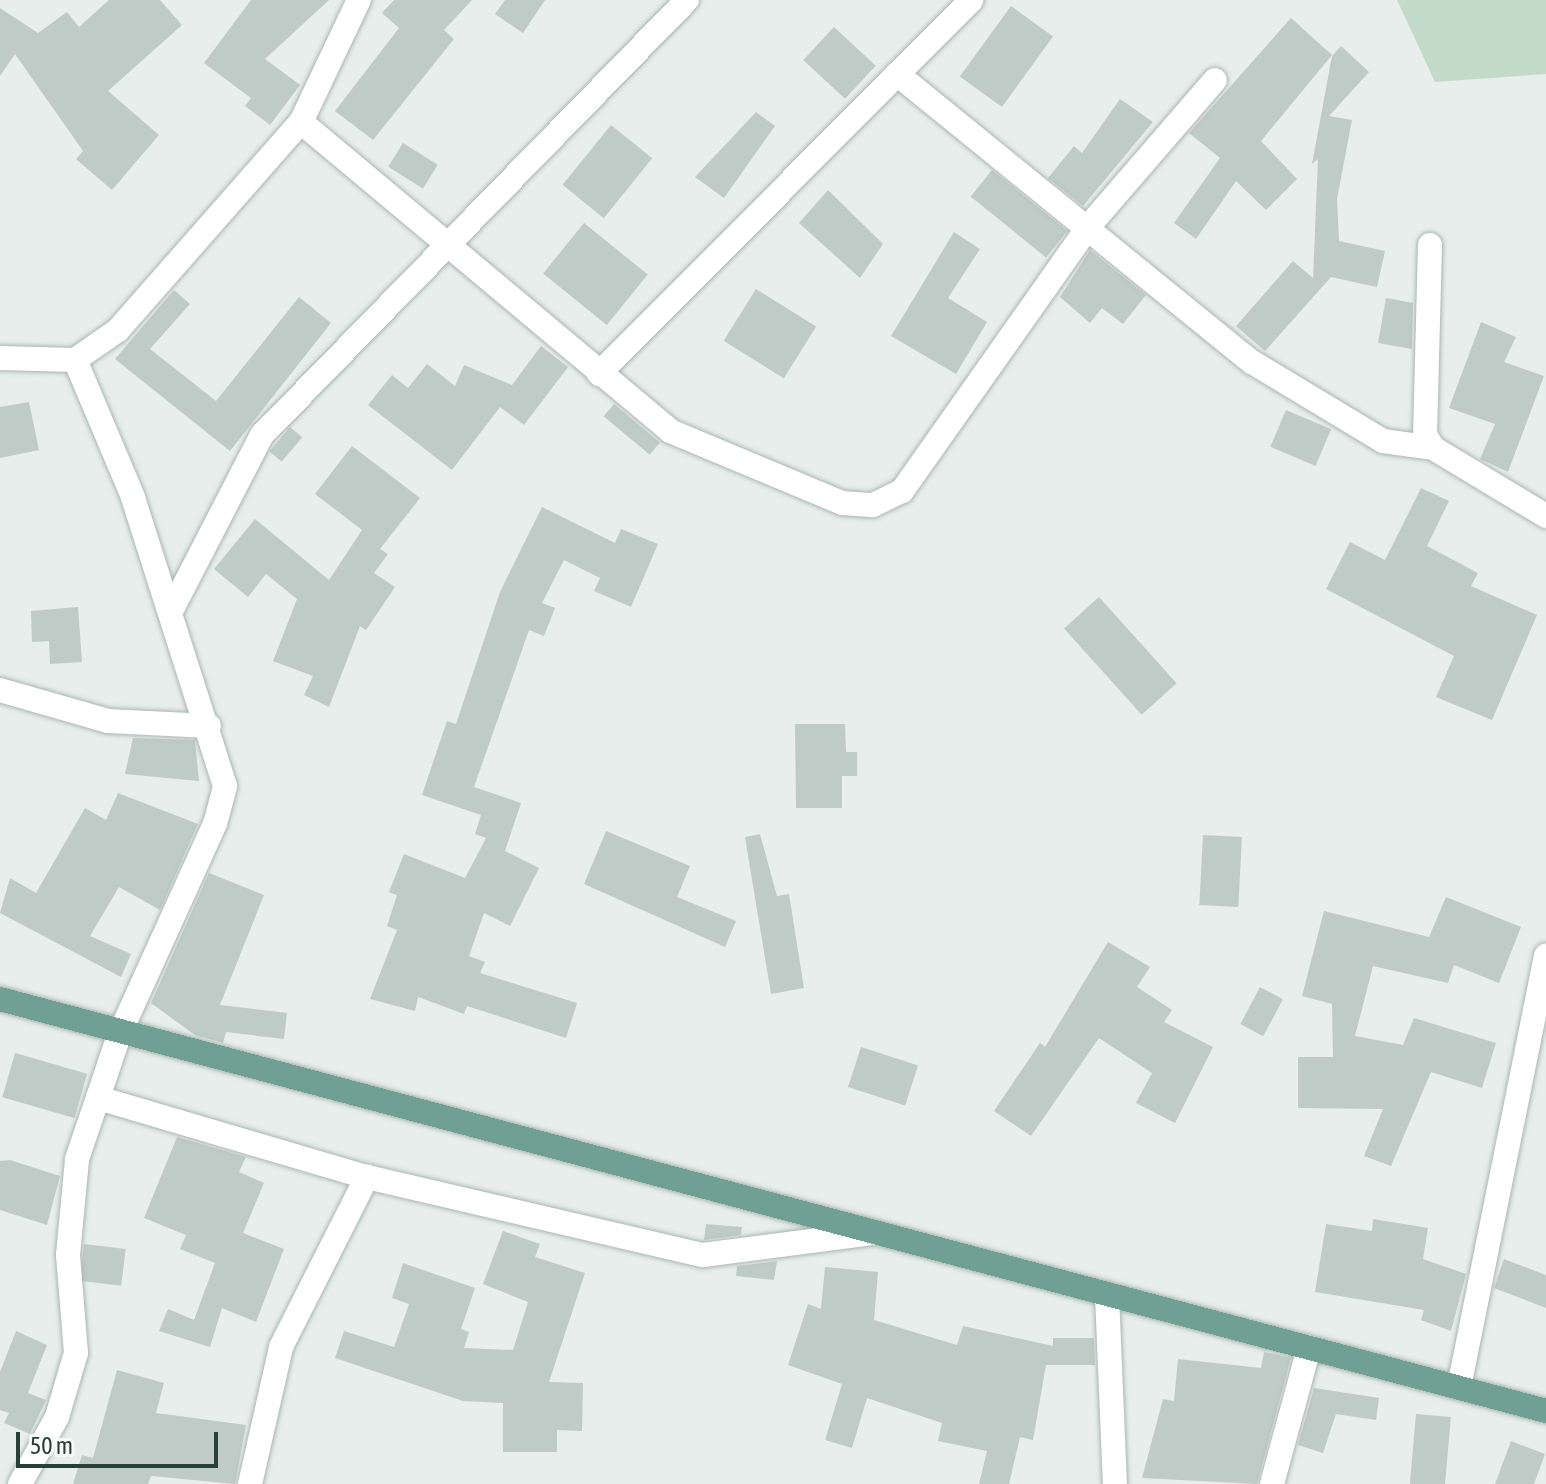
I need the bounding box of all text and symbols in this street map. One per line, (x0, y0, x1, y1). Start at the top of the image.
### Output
scale bar (20, 1416, 222, 1466)
text: 50 m (30, 1432, 73, 1459)

